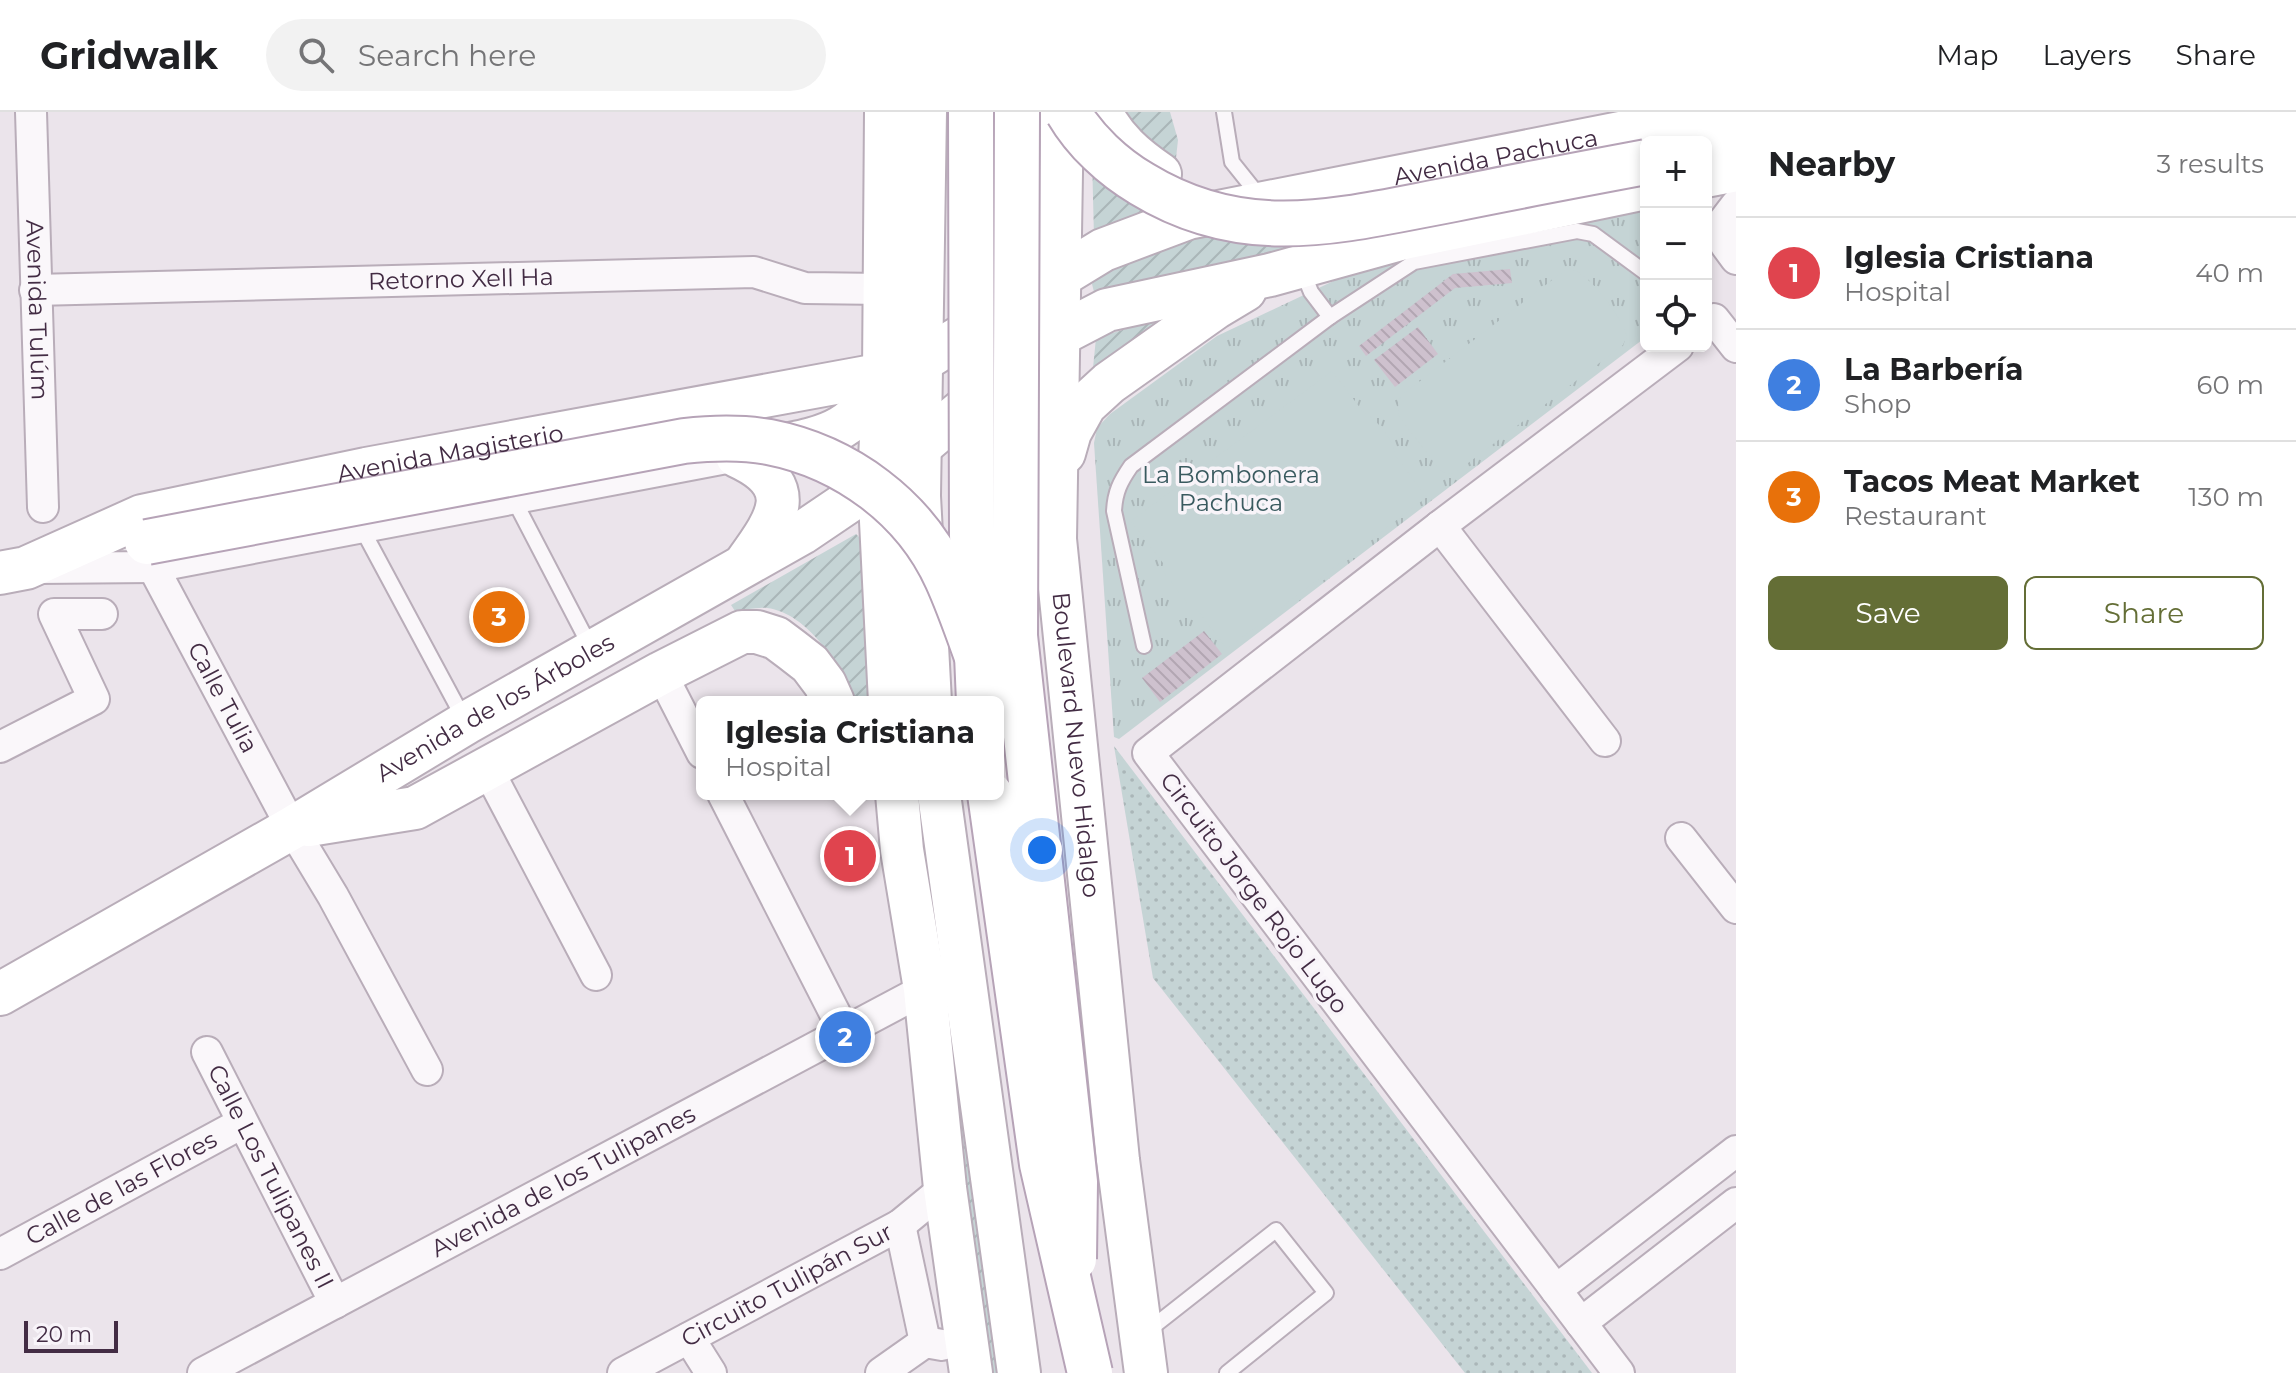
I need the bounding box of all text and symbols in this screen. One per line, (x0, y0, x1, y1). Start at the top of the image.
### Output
search box (266, 19, 826, 91)
text: Gridwalk (40, 32, 218, 79)
icon: search (294, 33, 338, 77)
text: Search here (358, 37, 536, 74)
text: Map (1936, 38, 1999, 72)
text: Layers (2043, 38, 2132, 72)
text: Share (2176, 38, 2256, 72)
street label: Avenida Pachuca (1391, 123, 1600, 191)
map controls (1640, 136, 1712, 352)
button: + (1640, 136, 1712, 208)
text: Nearby (1768, 143, 1895, 185)
text: 3 results (2157, 148, 2264, 180)
button: − (1640, 208, 1712, 280)
street label: Avenida Tulúm (20, 219, 55, 401)
text: Iglesia Cristiana (1844, 239, 2094, 276)
text: 1 (1789, 257, 1799, 289)
text: 40 m (2195, 257, 2264, 289)
street label: Retorno Xell Ha (368, 262, 554, 296)
text: Hospital (1844, 276, 1951, 308)
button: locate (1640, 280, 1712, 352)
text: La Barbería (1844, 351, 2024, 388)
text: 2 (1786, 369, 1802, 401)
text: 60 m (2197, 369, 2264, 401)
text: Shop (1844, 388, 1912, 420)
street label: Avenida Magisterio (334, 418, 566, 489)
park label: La Bombonera Pachuca (1142, 460, 1320, 517)
text: Tacos Meat Market (1844, 463, 2140, 500)
text: 3 (1786, 481, 1802, 513)
text: 130 m (2188, 481, 2264, 513)
text: Restaurant (1844, 500, 1987, 532)
button: Save (1768, 576, 2008, 650)
button: Share (2024, 576, 2264, 650)
pin: 3 (473, 587, 525, 647)
street label: Boulevard Nuevo Hidalgo (1046, 591, 1106, 899)
street label: Avenida de los Árboles (371, 627, 619, 788)
street label: Calle Tulia (182, 637, 264, 758)
popup (696, 696, 1004, 800)
text: Iglesia Cristiana (725, 714, 975, 751)
text: Hospital (725, 751, 832, 783)
street label: Circuito Jorge Rojo Lugo (1154, 766, 1355, 1019)
pin: 1 (824, 826, 876, 886)
your location (1022, 830, 1062, 870)
pin: 2 (819, 1007, 871, 1067)
street label: Calle Los Tulipanes II (202, 1059, 340, 1294)
street label: Avenida de los Tulipanes (426, 1099, 700, 1263)
street label: Calle de las Flores (21, 1124, 222, 1251)
street label: Circuito Tulipán Sur (676, 1217, 897, 1353)
scale bar (24, 1317, 118, 1353)
text: 20 m (36, 1321, 92, 1348)

